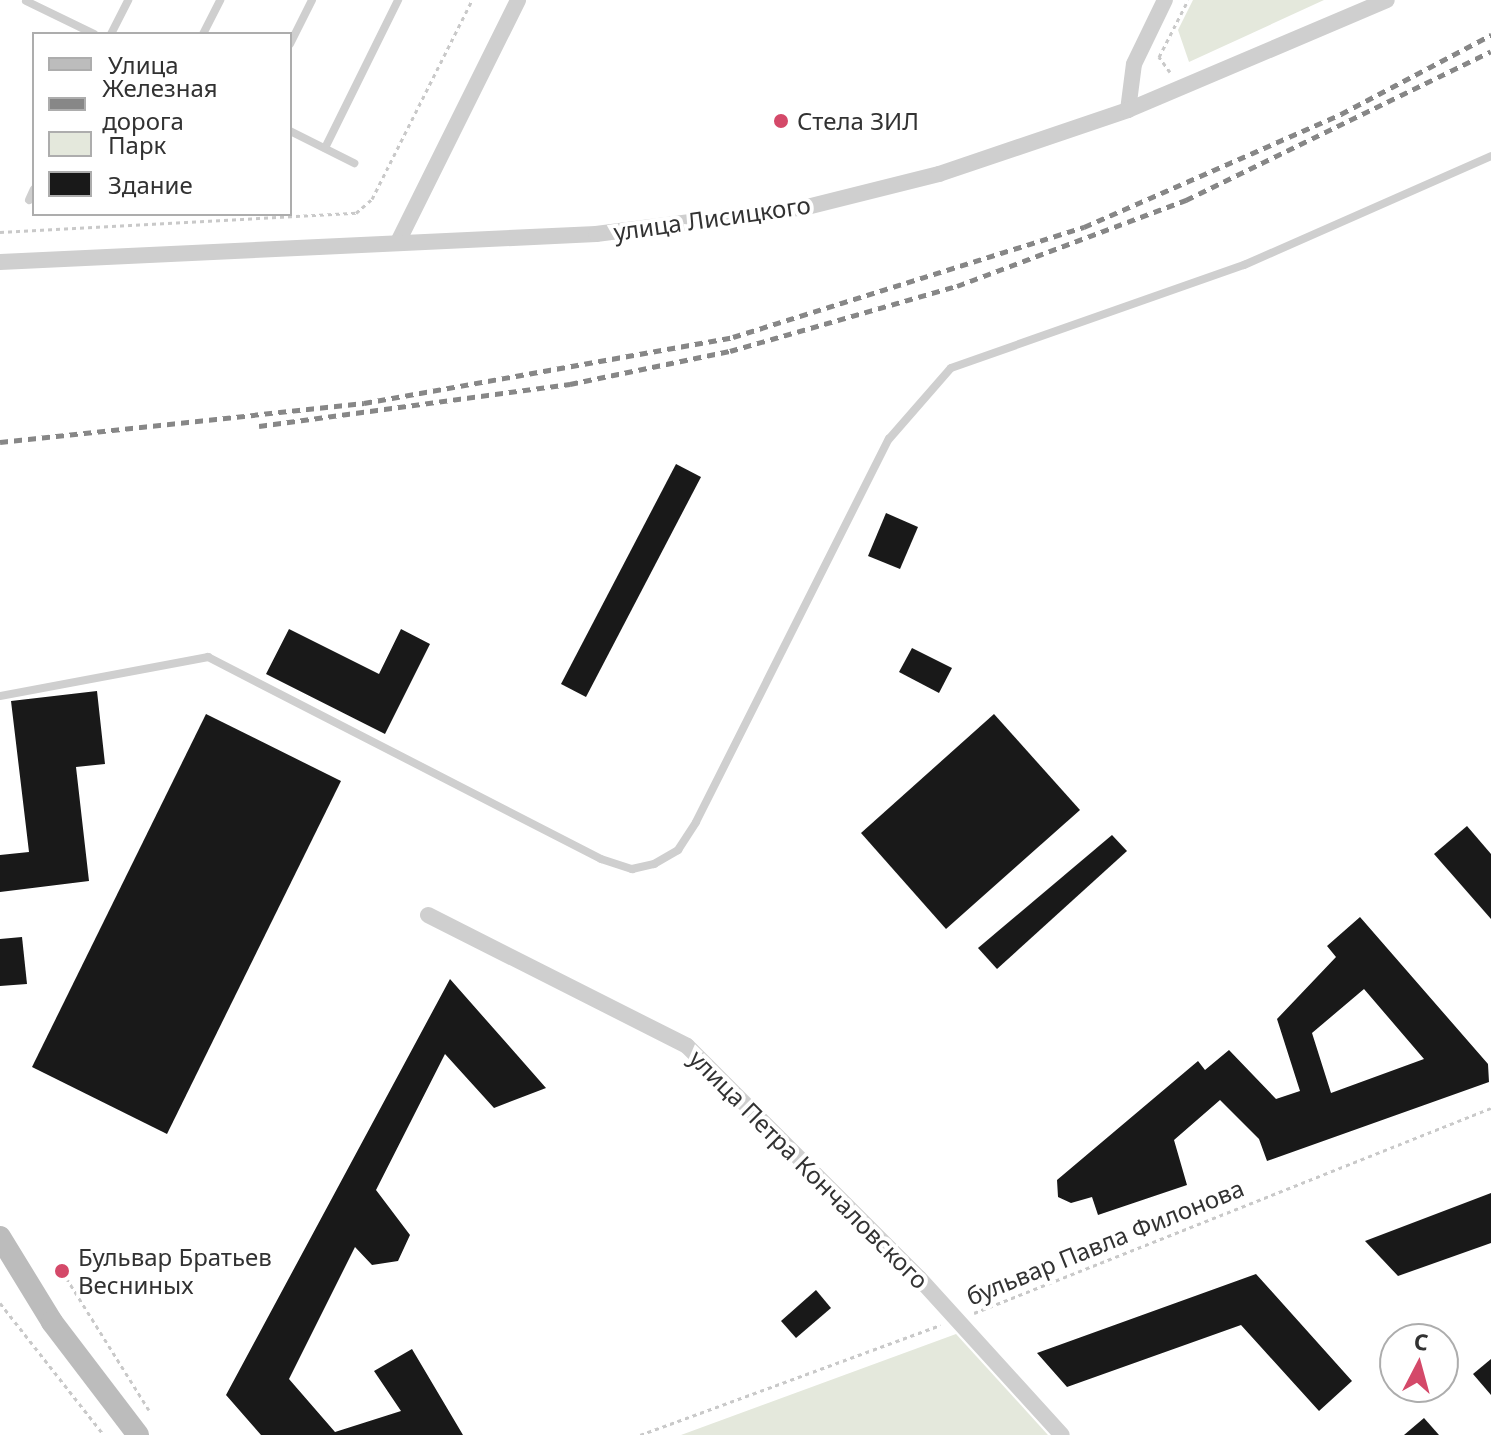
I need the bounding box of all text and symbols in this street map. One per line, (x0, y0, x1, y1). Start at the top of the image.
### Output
legend (32, 32, 292, 216)
text: Улица (108, 48, 179, 81)
text: Железная дорога (102, 71, 218, 137)
place label: Стела ЗИЛ (797, 107, 919, 135)
marker: Стела ЗИЛ (772, 112, 790, 130)
text: Парк (108, 128, 166, 161)
text: Здание (108, 168, 193, 201)
street label: улица Лисицкого (612, 190, 812, 246)
street label: улица Петра Кончаловского (684, 1044, 934, 1294)
street label: бульвар Павла Филонова (962, 1173, 1248, 1311)
place label: Бульвар Братьев Весниных (78, 1243, 272, 1299)
marker: Бульвар Братьев Весниных (53, 1262, 71, 1280)
north arrow (1379, 1323, 1459, 1403)
text: С (1413, 1325, 1430, 1357)

